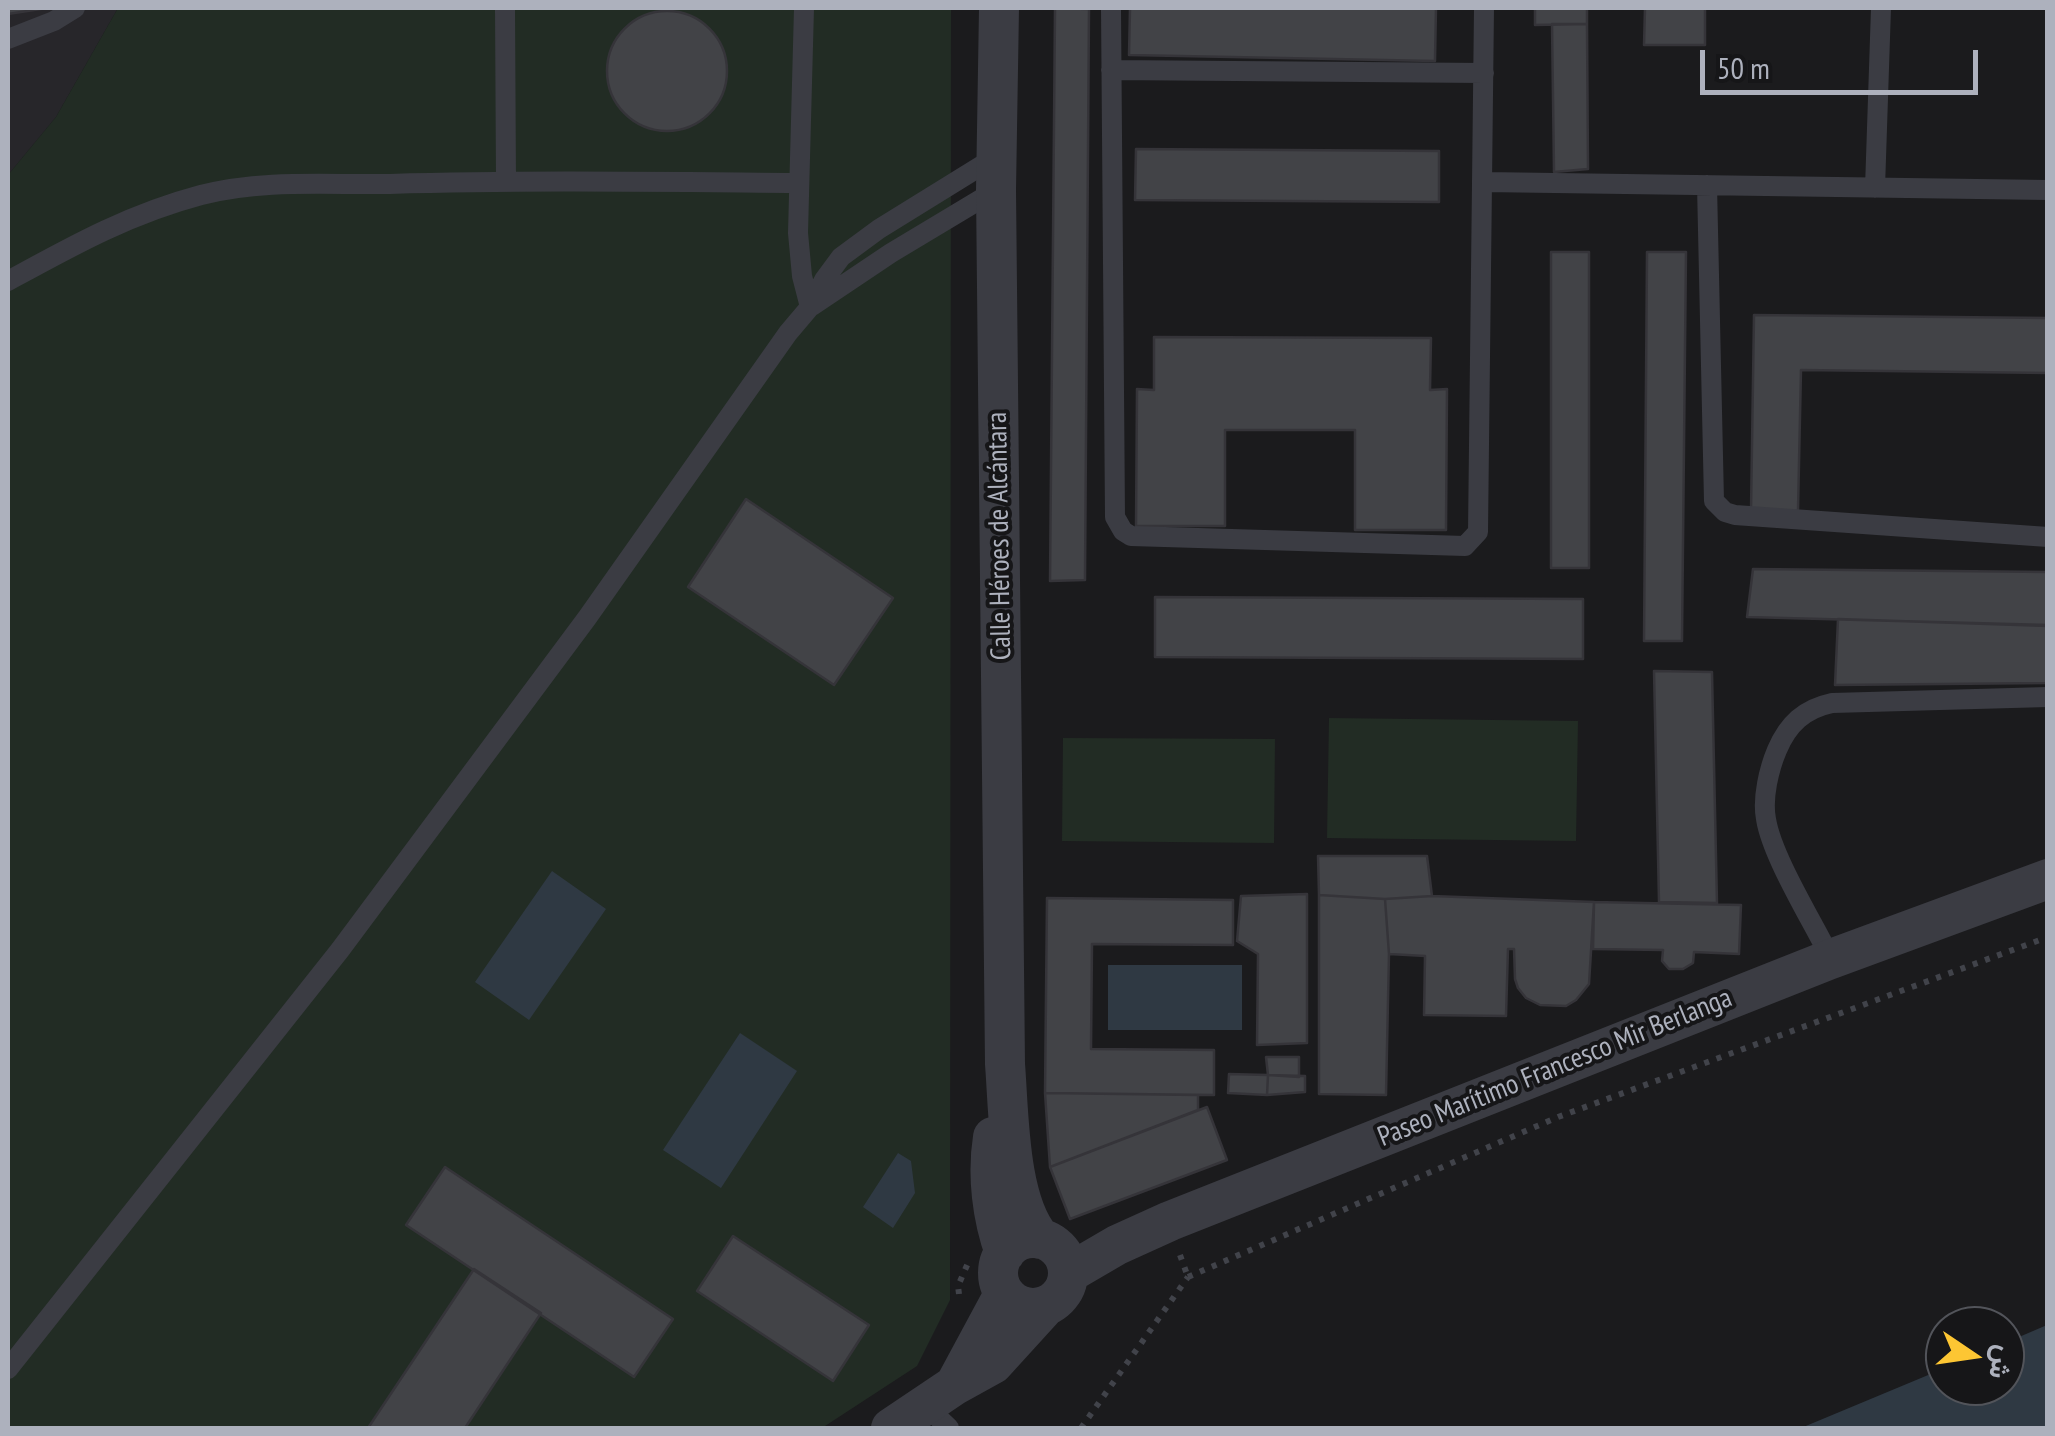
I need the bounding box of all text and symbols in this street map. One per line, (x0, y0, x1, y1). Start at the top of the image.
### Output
scale bar (1705, 30, 1982, 92)
text: 50 m (1717, 48, 1770, 87)
street label: Calle Héroes de Alcántara (981, 412, 1019, 660)
street label: Paseo Marítimo Francesco Mir Berlanga (1373, 981, 1737, 1155)
north arrow (1925, 1306, 2025, 1406)
text: ش (1981, 1342, 2025, 1383)

